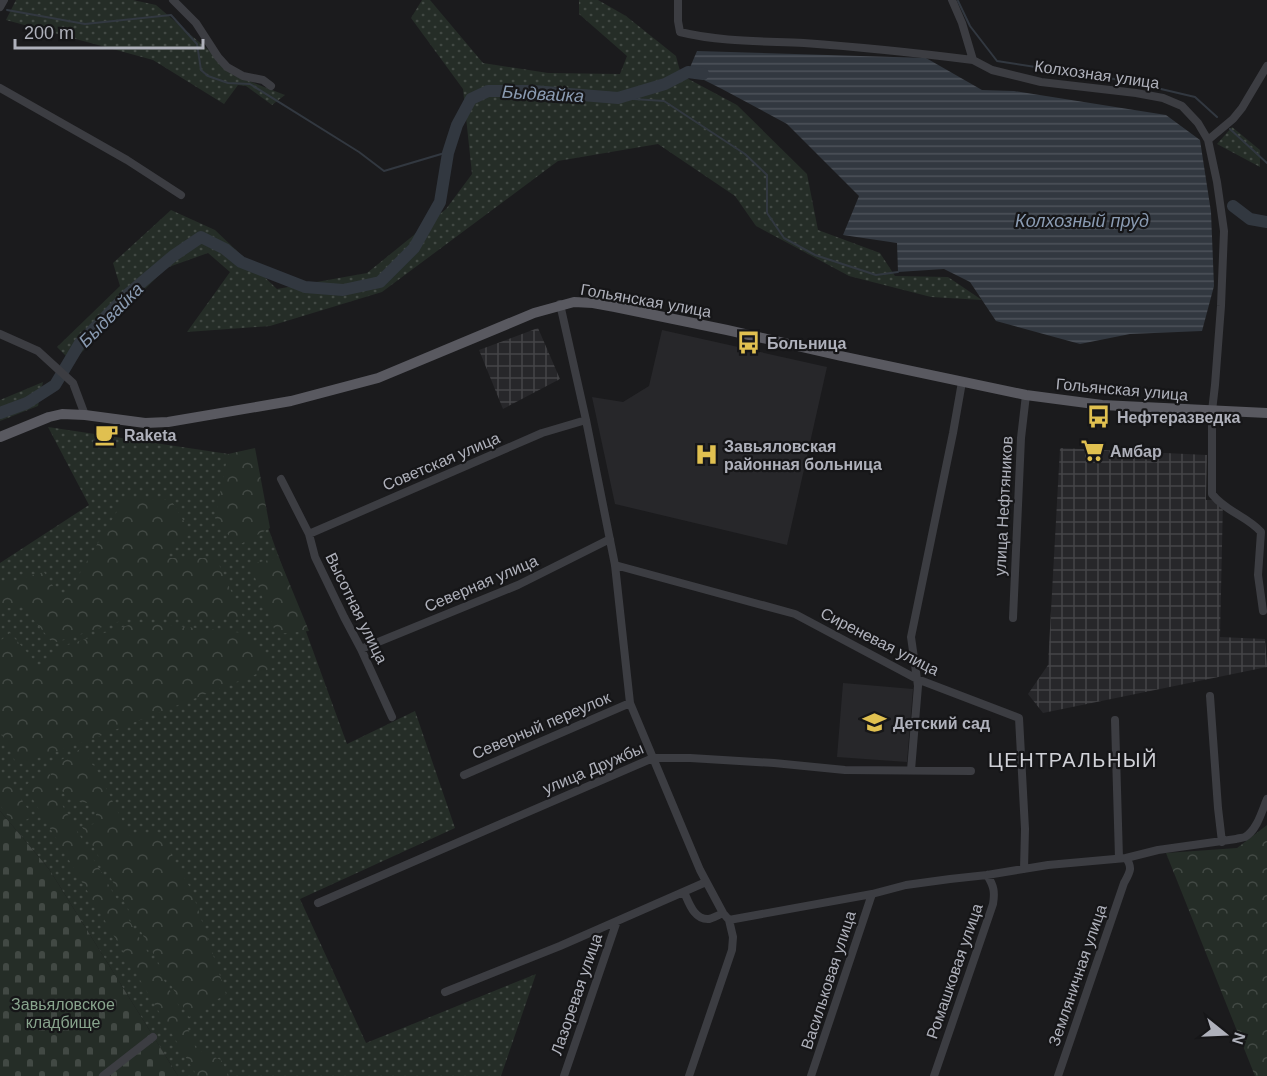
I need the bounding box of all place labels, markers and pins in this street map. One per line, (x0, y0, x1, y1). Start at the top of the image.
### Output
bus stop icon: Больница (736, 330, 762, 356)
place label: Больница (767, 335, 846, 352)
bus stop icon: Нефтеразведка (1086, 404, 1112, 430)
place label: Нефтеразведка (1117, 409, 1240, 426)
cafe icon: Raketa (93, 422, 119, 448)
place label: Raketa (124, 427, 177, 444)
place label: Завьяловская районная больница (724, 438, 882, 473)
supermarket icon: Амбар (1079, 438, 1105, 464)
hospital icon: Завьяловская районная больница (693, 442, 719, 468)
place label: Амбар (1110, 443, 1162, 460)
school or university icon: Детский сад (862, 710, 888, 736)
place label: Детский сад (893, 715, 990, 732)

